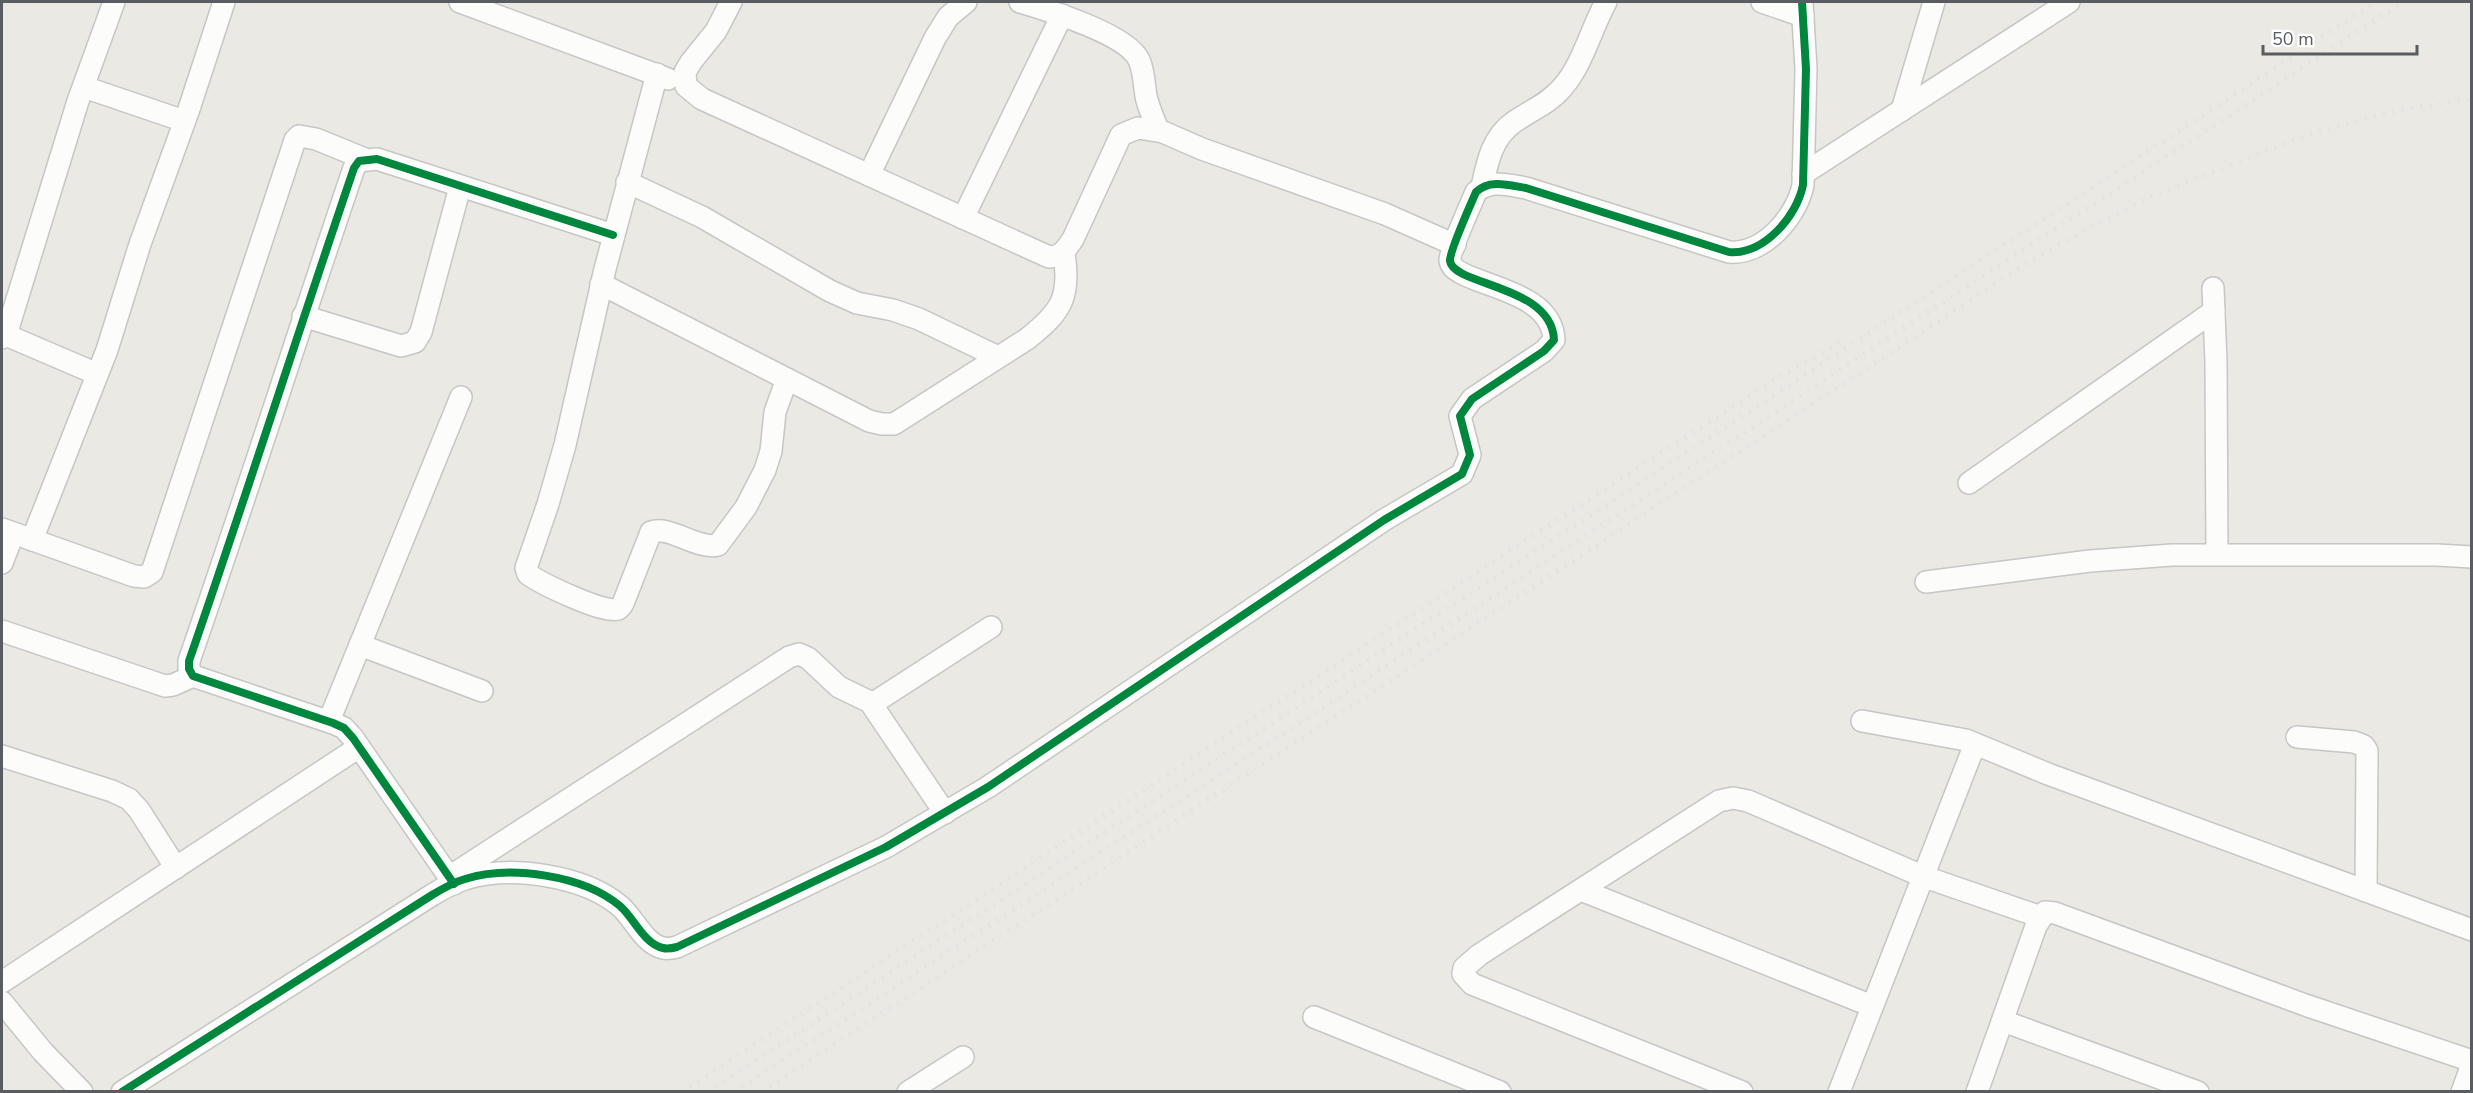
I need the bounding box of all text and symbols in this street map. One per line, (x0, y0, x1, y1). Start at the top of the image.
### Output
scale bar (2263, 18, 2418, 56)
text: 50 m (2272, 27, 2314, 51)

